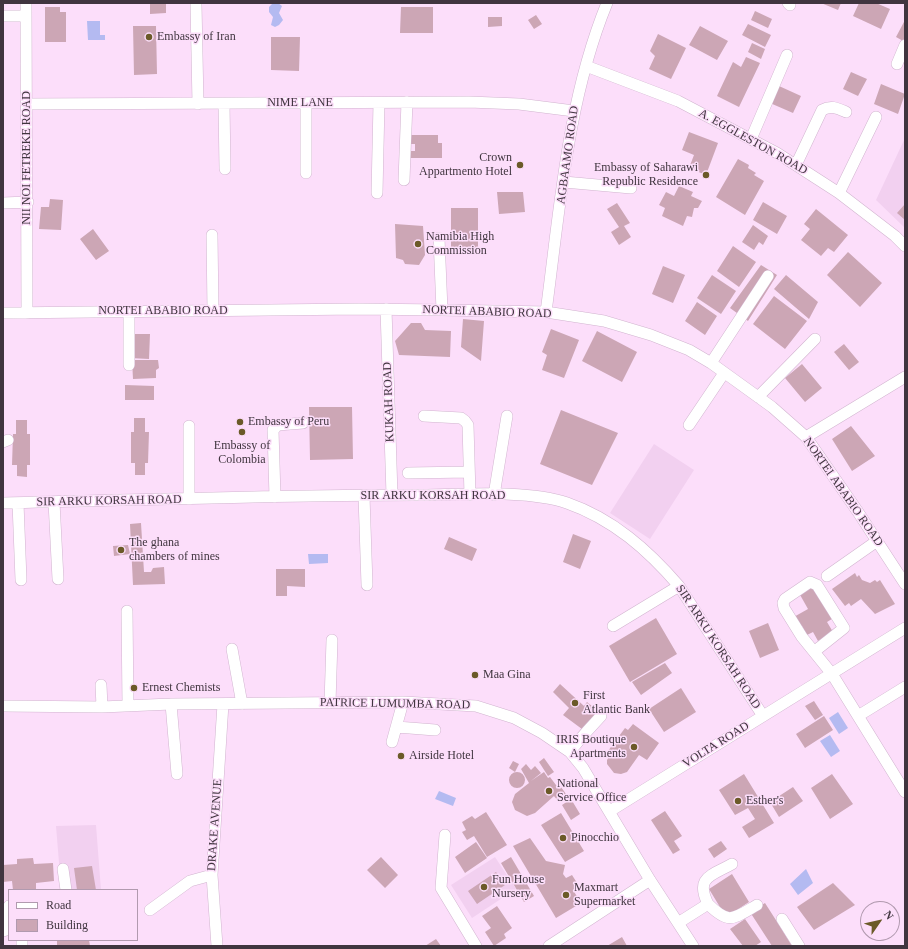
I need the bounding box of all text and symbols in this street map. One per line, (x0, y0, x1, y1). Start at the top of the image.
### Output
place label: Embassy of Iran (157, 30, 236, 44)
marker: Embassy of Iran (144, 32, 154, 42)
street label: NII NOI FETREKE ROAD (20, 91, 34, 225)
street label: NIME LANE (267, 96, 333, 110)
street label: AGBAAMO ROAD (554, 105, 582, 205)
street label: A. EGGLESTON ROAD (696, 106, 810, 178)
place label: Crown Appartmento Hotel (419, 151, 512, 179)
marker: Crown Appartmento Hotel (515, 160, 525, 170)
place label: Embassy of Saharawi Republic Residence (594, 161, 698, 189)
marker: Embassy of Saharawi Republic Residence (701, 170, 711, 180)
place label: Namibia High Commission (426, 230, 494, 258)
marker: Namibia High Commission (413, 239, 423, 249)
street label: NORTEI ABABIO ROAD (422, 303, 552, 321)
street label: NORTEI ABABIO ROAD (98, 304, 228, 318)
street label: KUKAH ROAD (380, 362, 398, 442)
place label: Embassy of Peru (248, 415, 329, 429)
marker: Embassy of Peru (235, 417, 245, 427)
marker: Embassy of Colombia (237, 427, 247, 437)
street label: NORTEI ABABIO ROAD (800, 435, 886, 549)
place label: Embassy of Colombia (214, 439, 270, 467)
street label: SIR ARKU KORSAH ROAD (360, 489, 506, 503)
street label: SIR ARKU KORSAH ROAD (36, 493, 182, 509)
place label: The ghana chambers of mines (129, 536, 220, 564)
marker: The ghana chambers of mines (116, 545, 126, 555)
street label: SIR ARKU KORSAH ROAD (672, 582, 764, 712)
place label: Maa Gina (483, 668, 531, 682)
marker: Maa Gina (470, 670, 480, 680)
place label: Ernest Chemists (142, 681, 220, 695)
marker: Ernest Chemists (129, 683, 139, 693)
place label: First Atlantic Bank (583, 689, 650, 717)
street label: PATRICE LUMUMBA ROAD (320, 695, 470, 713)
marker: First Atlantic Bank (570, 698, 580, 708)
street label: VOLTA ROAD (680, 719, 752, 771)
place label: IRIS Boutique Apartments (556, 733, 626, 761)
marker: IRIS Boutique Apartments (629, 742, 639, 752)
place label: Airside Hotel (409, 749, 474, 763)
marker: Airside Hotel (396, 751, 406, 761)
place label: National Service Office (557, 777, 626, 805)
street label: DRAKE AVENUE (205, 779, 225, 871)
marker: National Service Office (544, 786, 554, 796)
place label: Esther's (746, 794, 783, 808)
marker: Esther's (733, 796, 743, 806)
place label: Pinocchio (571, 831, 619, 845)
marker: Pinocchio (558, 833, 568, 843)
place label: Fun House Nursery (492, 873, 544, 901)
place label: Maxmart Supermarket (574, 881, 635, 909)
marker: Fun House Nursery (479, 882, 489, 892)
legend (8, 889, 138, 941)
marker: Maxmart Supermarket (561, 890, 571, 900)
text: Road (46, 898, 71, 912)
north arrow (860, 901, 900, 941)
text: N (882, 908, 896, 921)
text: Building (46, 918, 88, 932)

